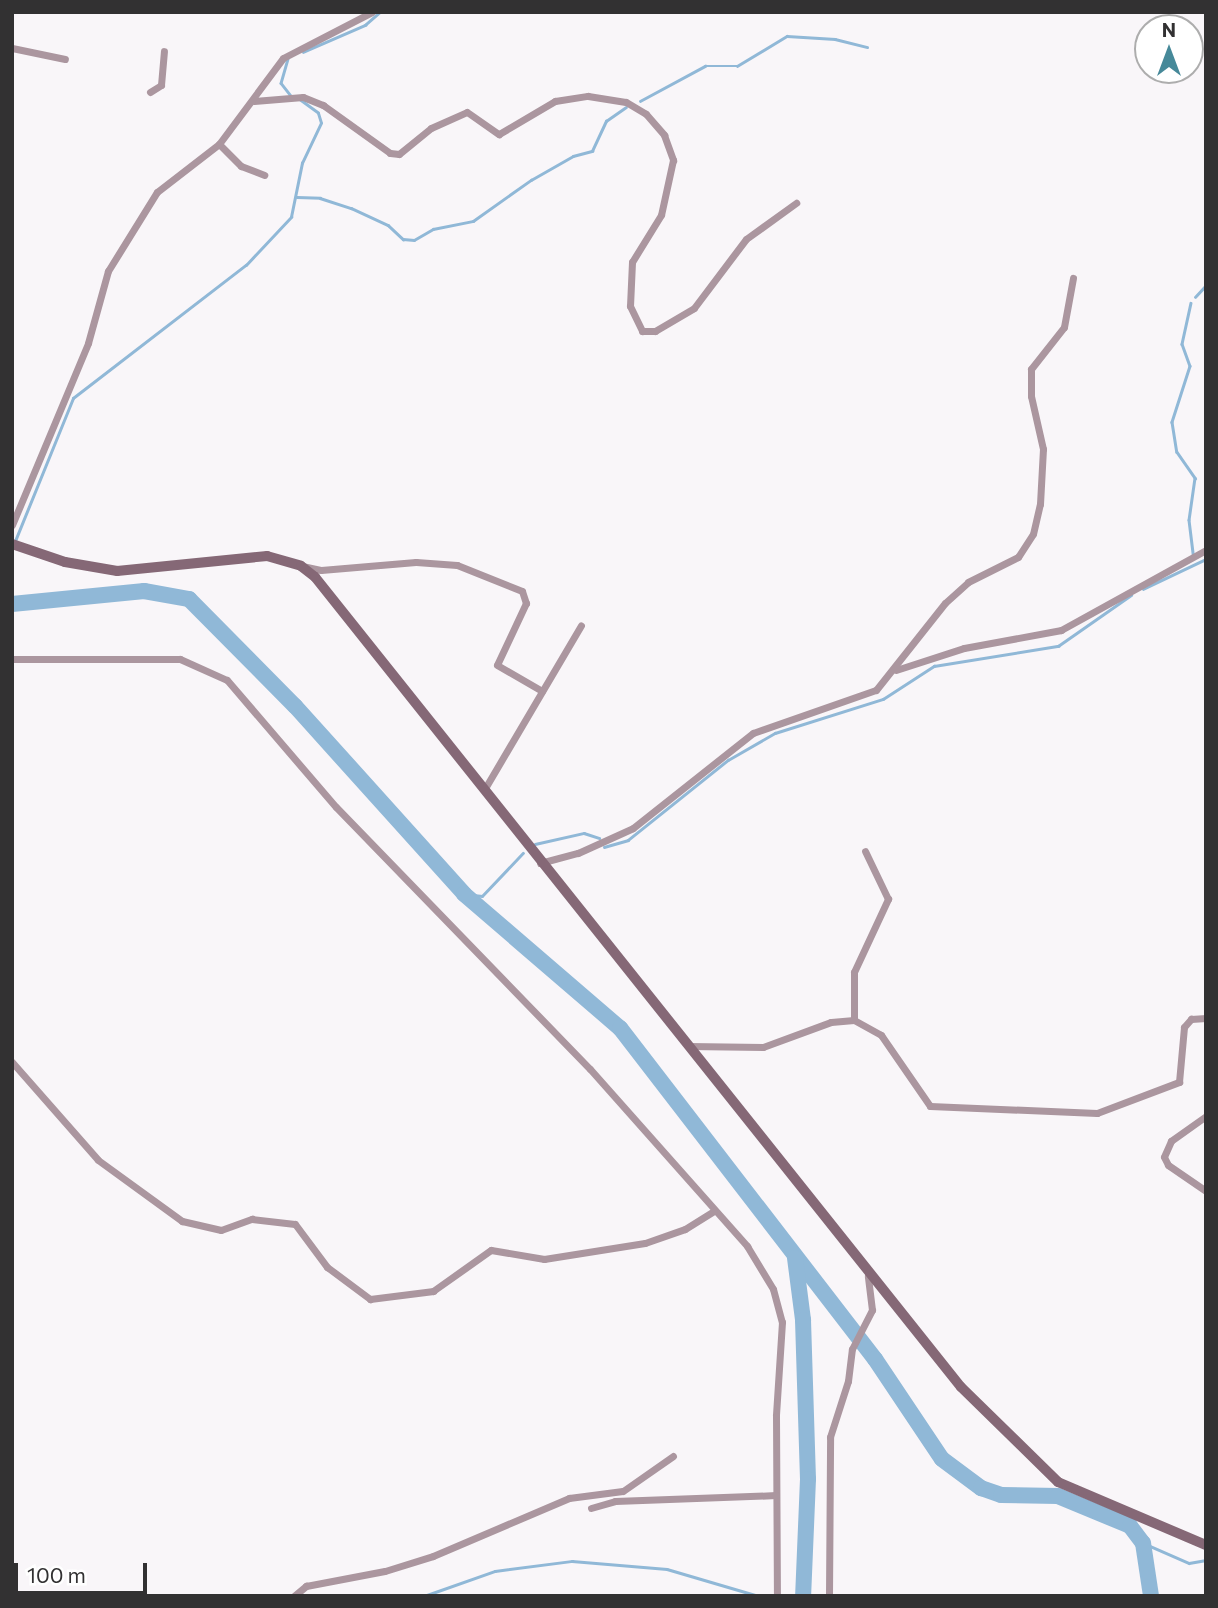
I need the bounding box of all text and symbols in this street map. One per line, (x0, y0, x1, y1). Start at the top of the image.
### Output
north arrow (1134, 14, 1204, 84)
text: N (1162, 18, 1176, 41)
scale bar (18, 1548, 150, 1592)
text: 100 m (27, 1562, 86, 1587)

